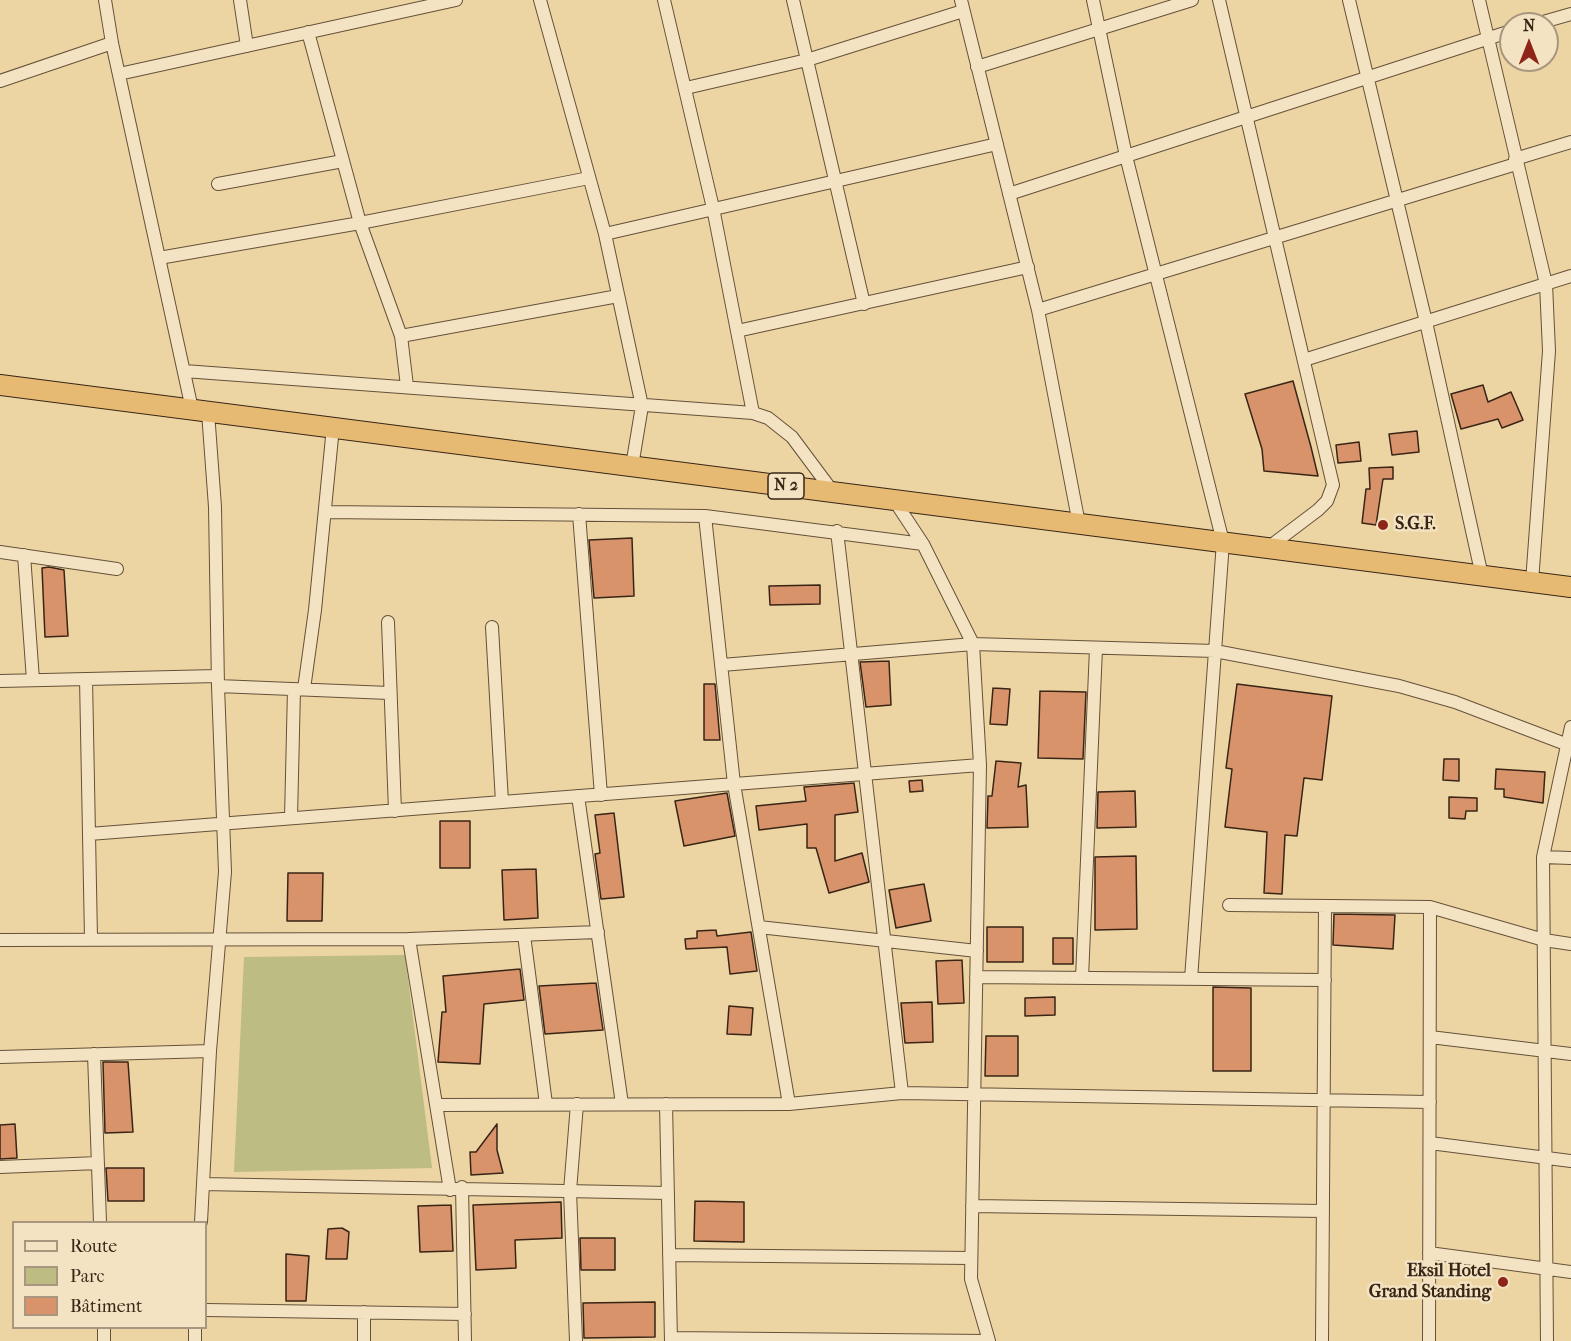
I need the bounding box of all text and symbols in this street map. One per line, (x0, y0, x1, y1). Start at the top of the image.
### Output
north arrow (1499, 12, 1559, 72)
text: N (1523, 16, 1535, 35)
road number: N 2 (768, 473, 804, 499)
place label: S.G.F. (1395, 514, 1436, 536)
marker: S.G.F. (1376, 518, 1390, 532)
legend (12, 1221, 207, 1329)
text: Route (70, 1236, 117, 1257)
place label: Eksil Hotel Grand Standing (1369, 1261, 1491, 1304)
text: Parc (70, 1266, 105, 1287)
marker: Eksil Hotel Grand Standing (1496, 1275, 1510, 1289)
text: Bâtiment (70, 1296, 142, 1317)

